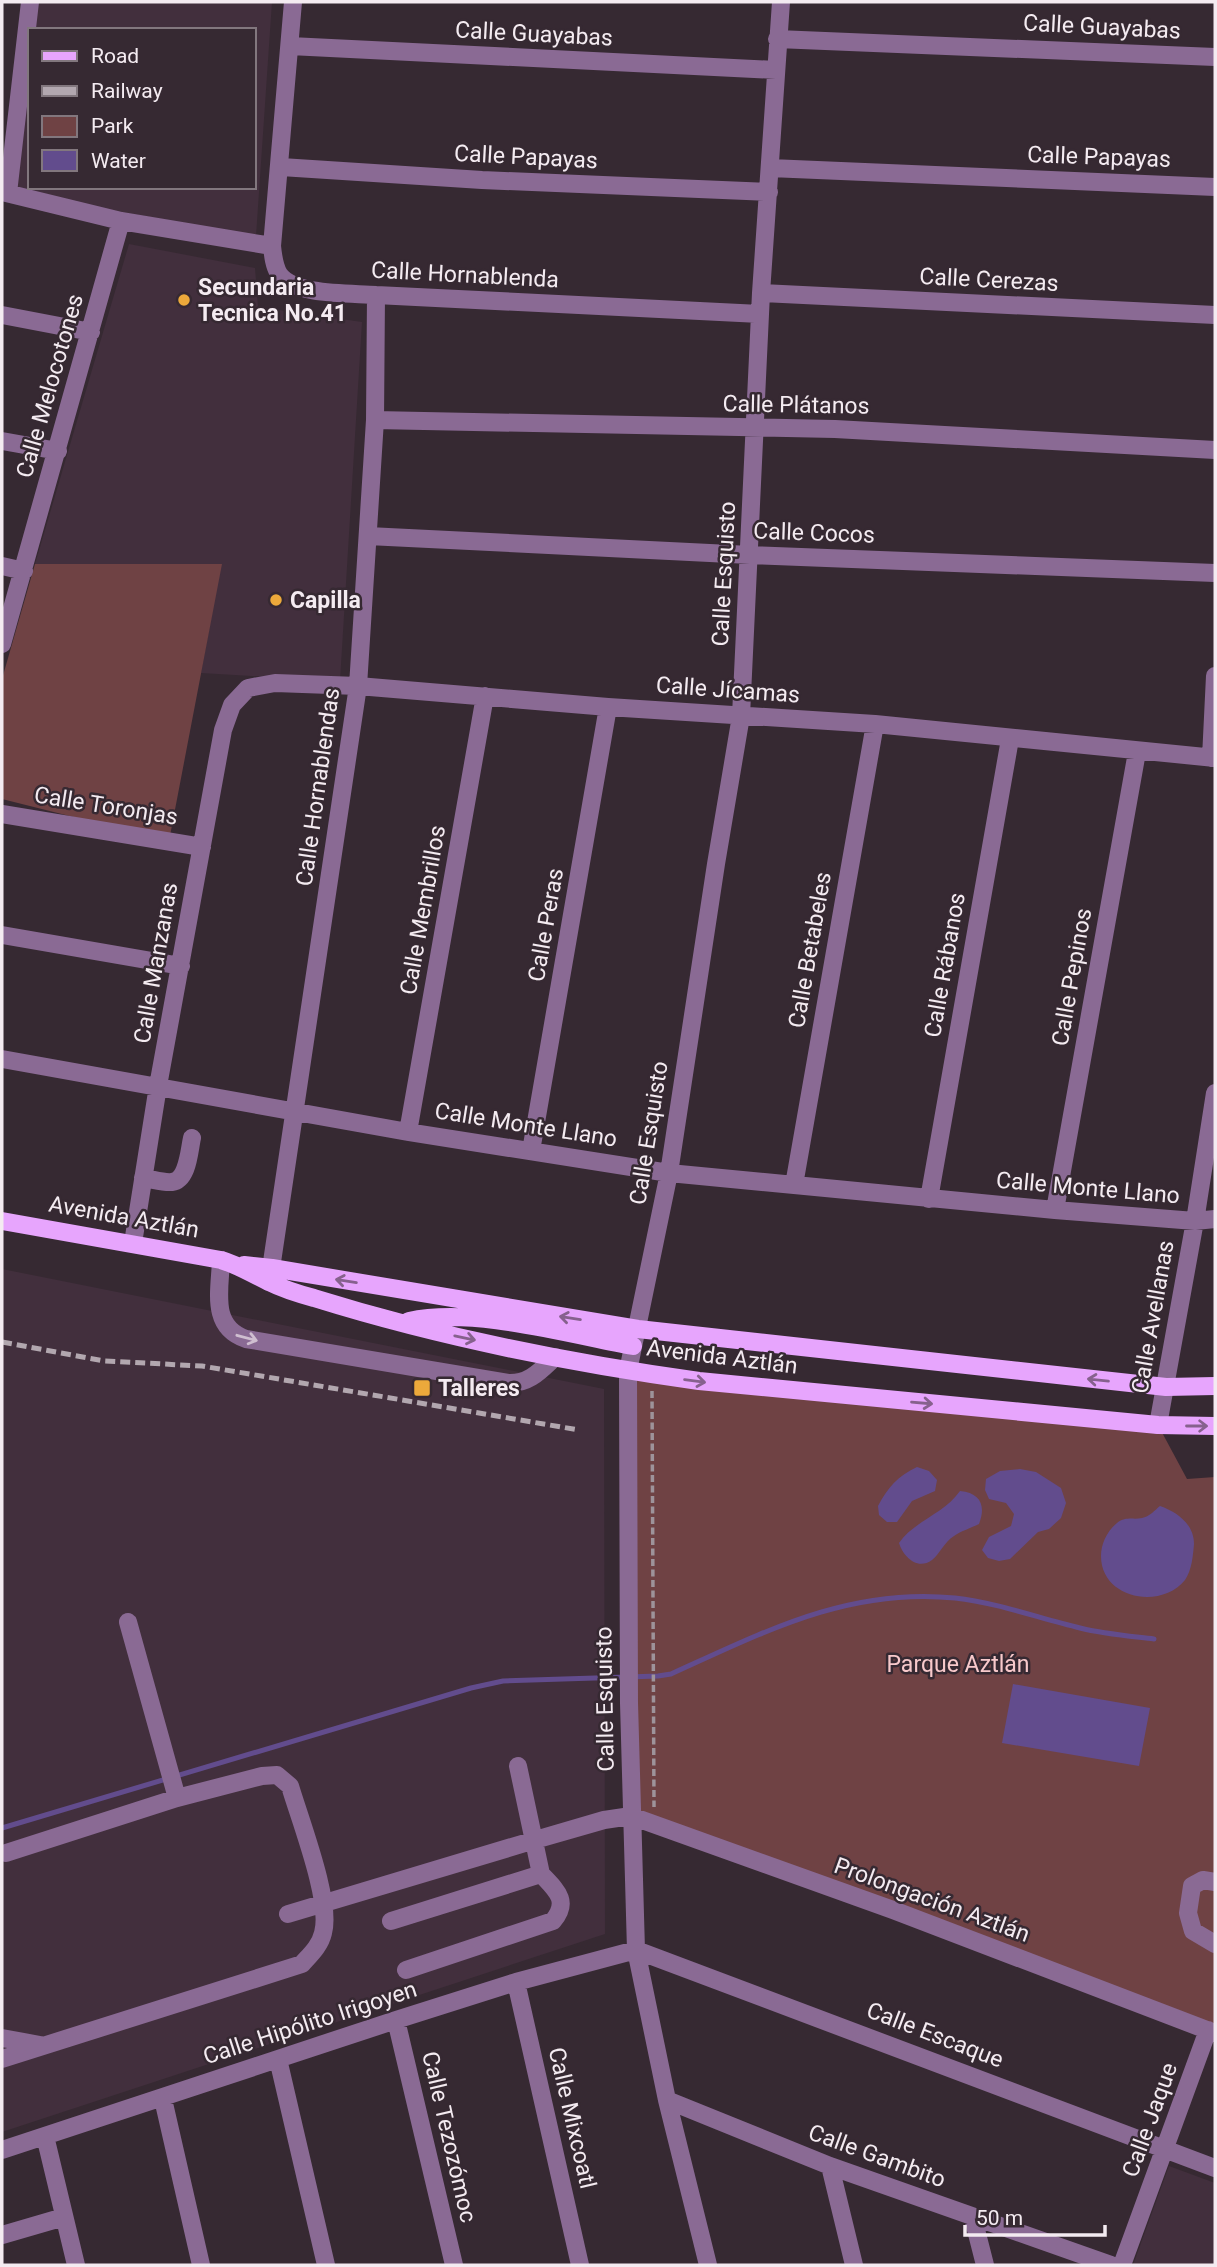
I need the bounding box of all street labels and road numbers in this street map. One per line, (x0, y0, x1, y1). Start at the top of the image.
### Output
street label: Calle Guayabas (1023, 9, 1181, 45)
street label: Calle Guayabas (455, 16, 613, 52)
street label: Calle Papayas (453, 140, 599, 174)
street label: Calle Papayas (1027, 141, 1171, 173)
street label: Calle Hornablenda (370, 257, 560, 293)
street label: Calle Cerezas (919, 263, 1059, 297)
street label: Calle Melocotones (11, 291, 89, 481)
street label: Calle Plátanos (722, 390, 870, 420)
street label: Calle Esquisto (707, 501, 741, 647)
street label: Calle Cocos (753, 517, 875, 549)
street label: Calle Jícamas (655, 672, 801, 708)
street label: Calle Hornablendas (291, 686, 345, 888)
street label: Calle Toronjas (32, 781, 180, 831)
street label: Calle Membrillos (395, 823, 451, 997)
street label: Calle Peras (523, 866, 569, 984)
street label: Calle Betabeles (783, 870, 837, 1030)
street label: Calle Manzanas (129, 880, 183, 1046)
street label: Calle Rábanos (919, 891, 971, 1039)
street label: Calle Pepinos (1047, 906, 1097, 1048)
street label: Calle Esquisto (624, 1059, 674, 1207)
street label: Calle Monte Llano (433, 1097, 619, 1153)
street label: Calle Monte Llano (995, 1167, 1181, 1209)
street label: Avenida Aztlán (47, 1191, 201, 1243)
street label: Calle Avellanas (1126, 1238, 1180, 1396)
street label: Avenida Aztlán (645, 1334, 799, 1380)
street label: Calle Esquisto (590, 1626, 620, 1772)
street label: Prolongación Aztlán (831, 1852, 1033, 1948)
street label: Calle Hipólito Irigoyen (200, 1976, 420, 2070)
street label: Calle Escaque (863, 1997, 1007, 2073)
street label: Calle Mixcoatl (543, 2045, 601, 2191)
street label: Calle Tezozómoc (416, 2049, 482, 2225)
street label: Calle Jaque (1117, 2059, 1183, 2181)
street label: Calle Gambito (805, 2119, 949, 2193)

